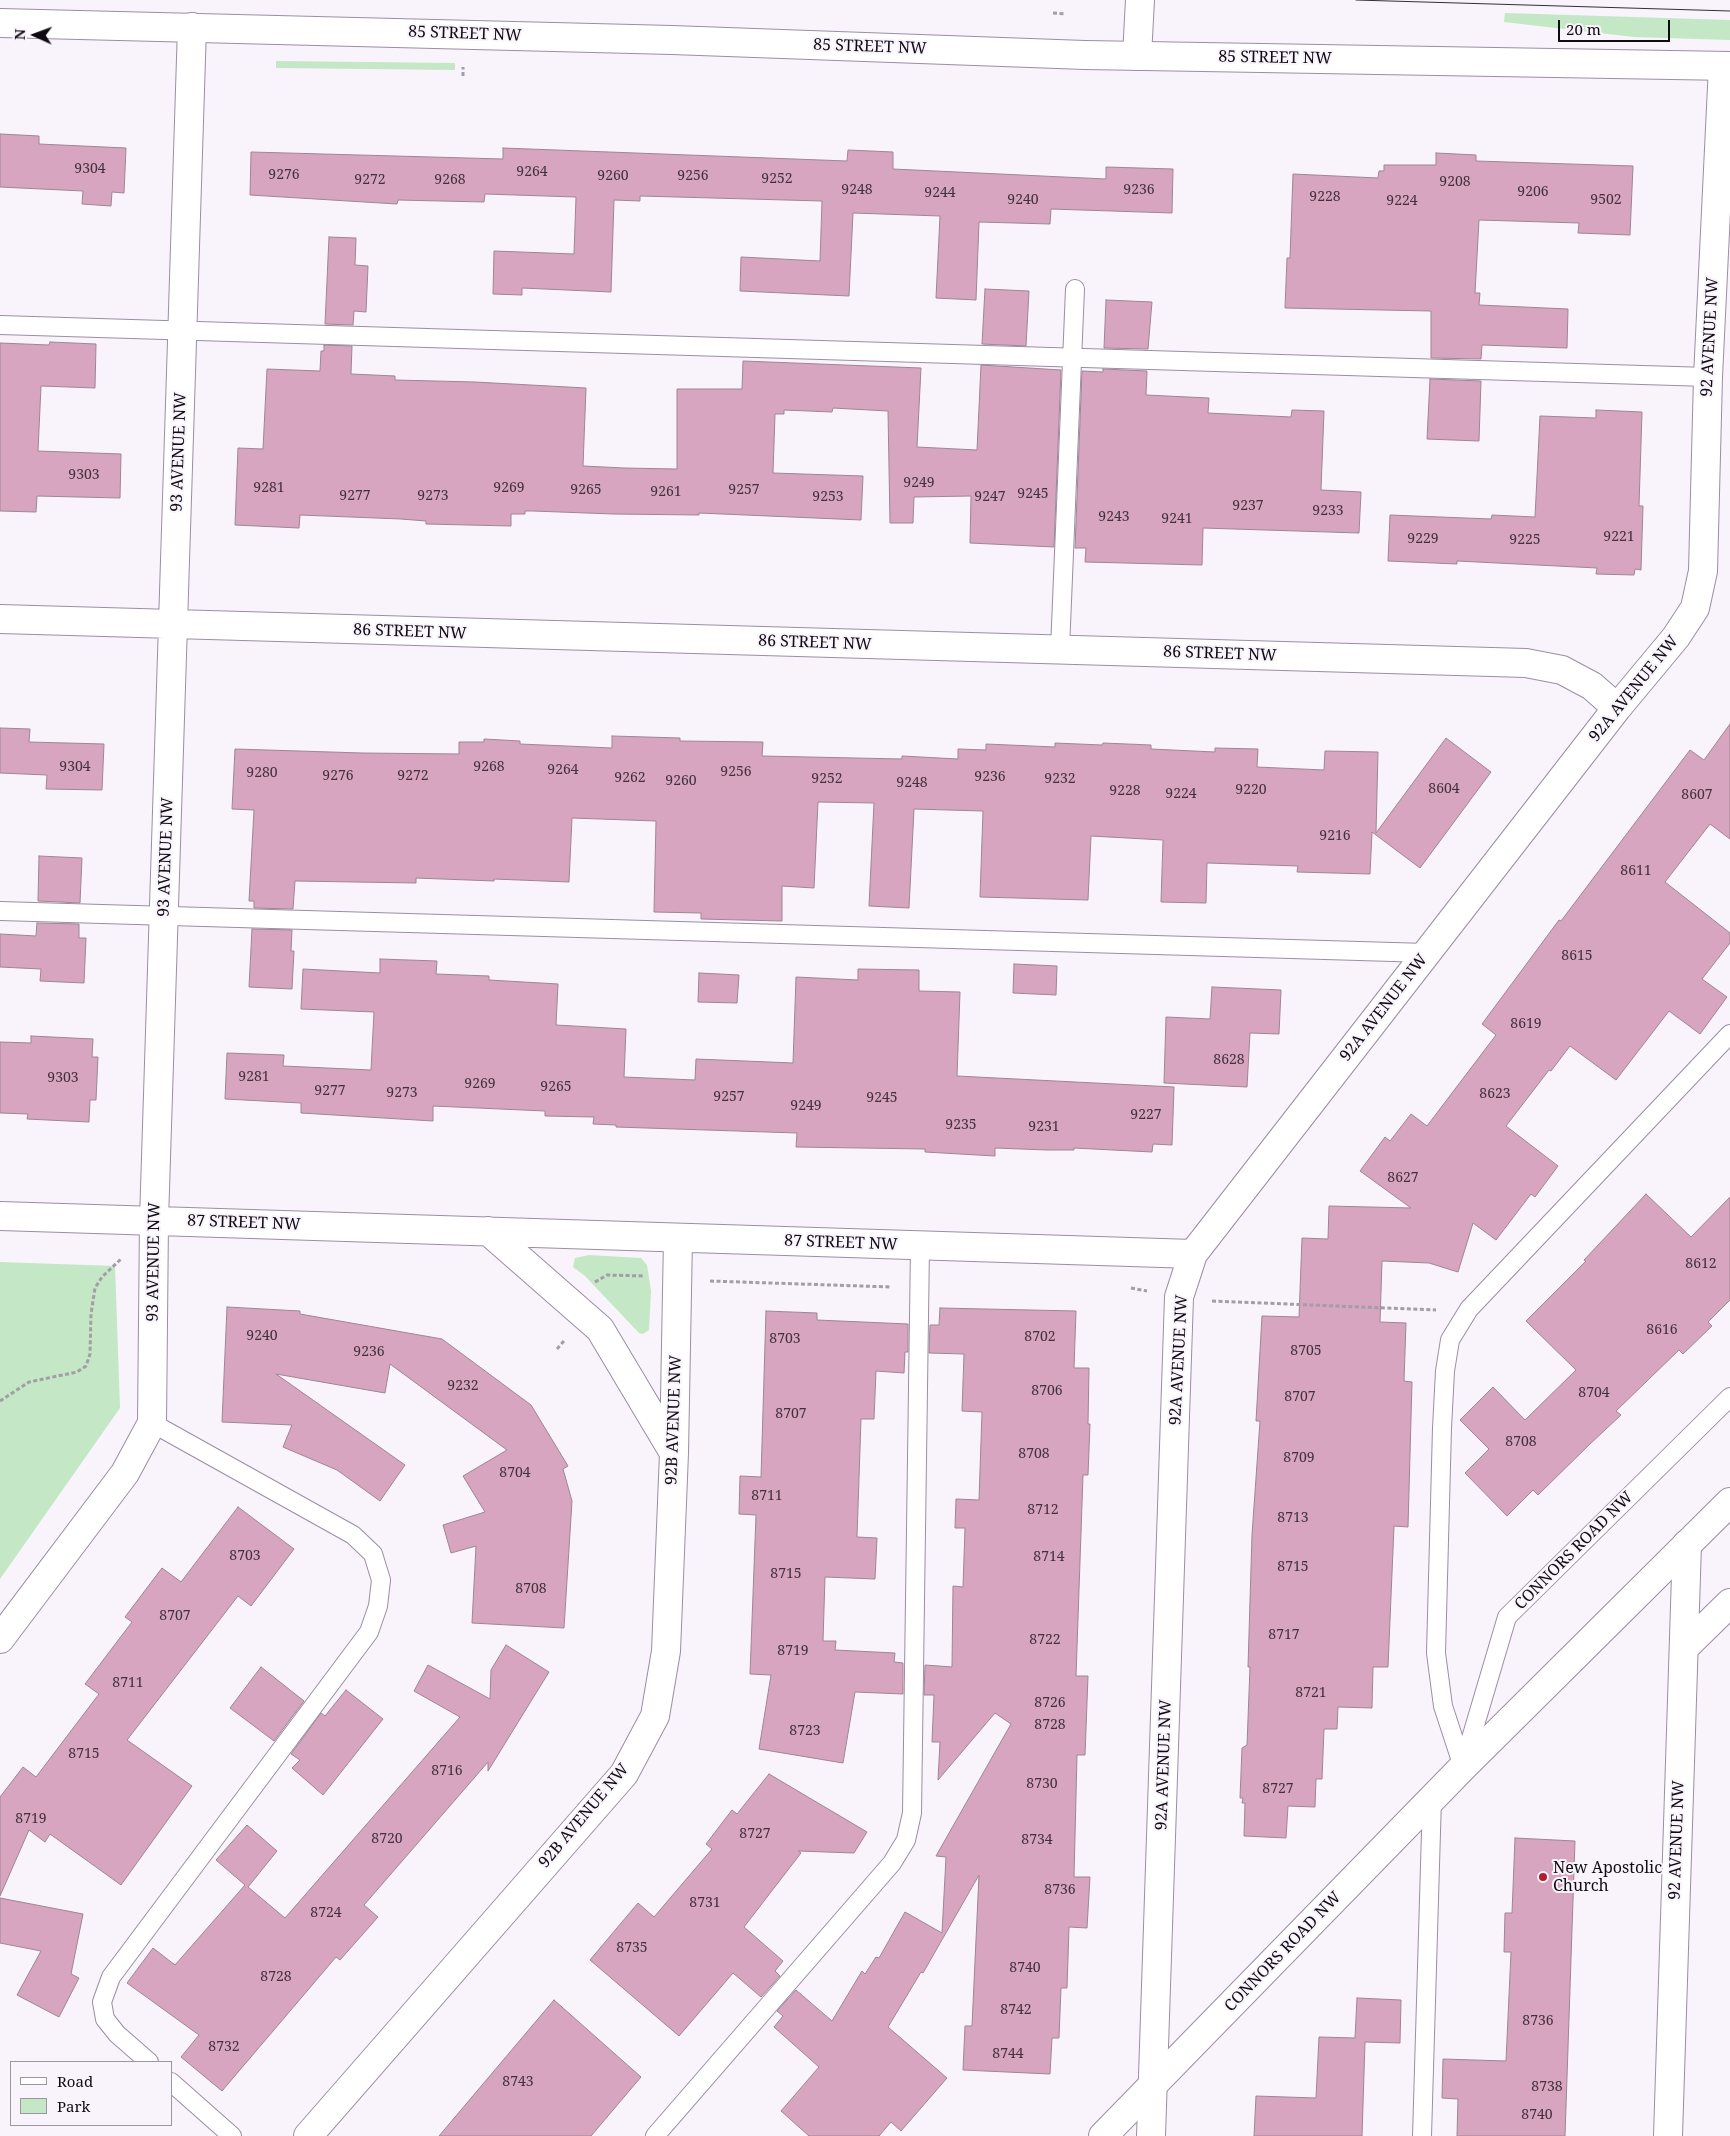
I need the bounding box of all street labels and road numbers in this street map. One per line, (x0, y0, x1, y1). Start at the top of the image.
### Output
street label: 85 STREET NW (408, 22, 522, 46)
street label: 85 STREET NW (813, 35, 927, 59)
street label: 85 STREET NW (1218, 47, 1332, 69)
street label: 92 AVENUE NW (1697, 277, 1723, 397)
street label: 93 AVENUE NW (167, 392, 191, 512)
street label: 86 STREET NW (353, 620, 467, 644)
street label: 86 STREET NW (758, 631, 872, 655)
street label: 92A AVENUE NW (1585, 632, 1683, 746)
street label: 86 STREET NW (1163, 642, 1277, 666)
street label: 93 AVENUE NW (154, 797, 178, 917)
street label: 92A AVENUE NW (1336, 951, 1432, 1065)
street label: 93 AVENUE NW (143, 1202, 165, 1322)
street label: 87 STREET NW (187, 1211, 301, 1235)
street label: 87 STREET NW (784, 1231, 898, 1255)
street label: 92A AVENUE NW (1166, 1294, 1192, 1426)
street label: 92B AVENUE NW (662, 1355, 686, 1485)
street label: CONNORS ROAD NW (1511, 1488, 1637, 1614)
street label: 92A AVENUE NW (1152, 1699, 1176, 1831)
street label: 92B AVENUE NW (535, 1760, 633, 1872)
street label: 92 AVENUE NW (1665, 1780, 1689, 1900)
street label: CONNORS ROAD NW (1221, 1888, 1345, 2016)

